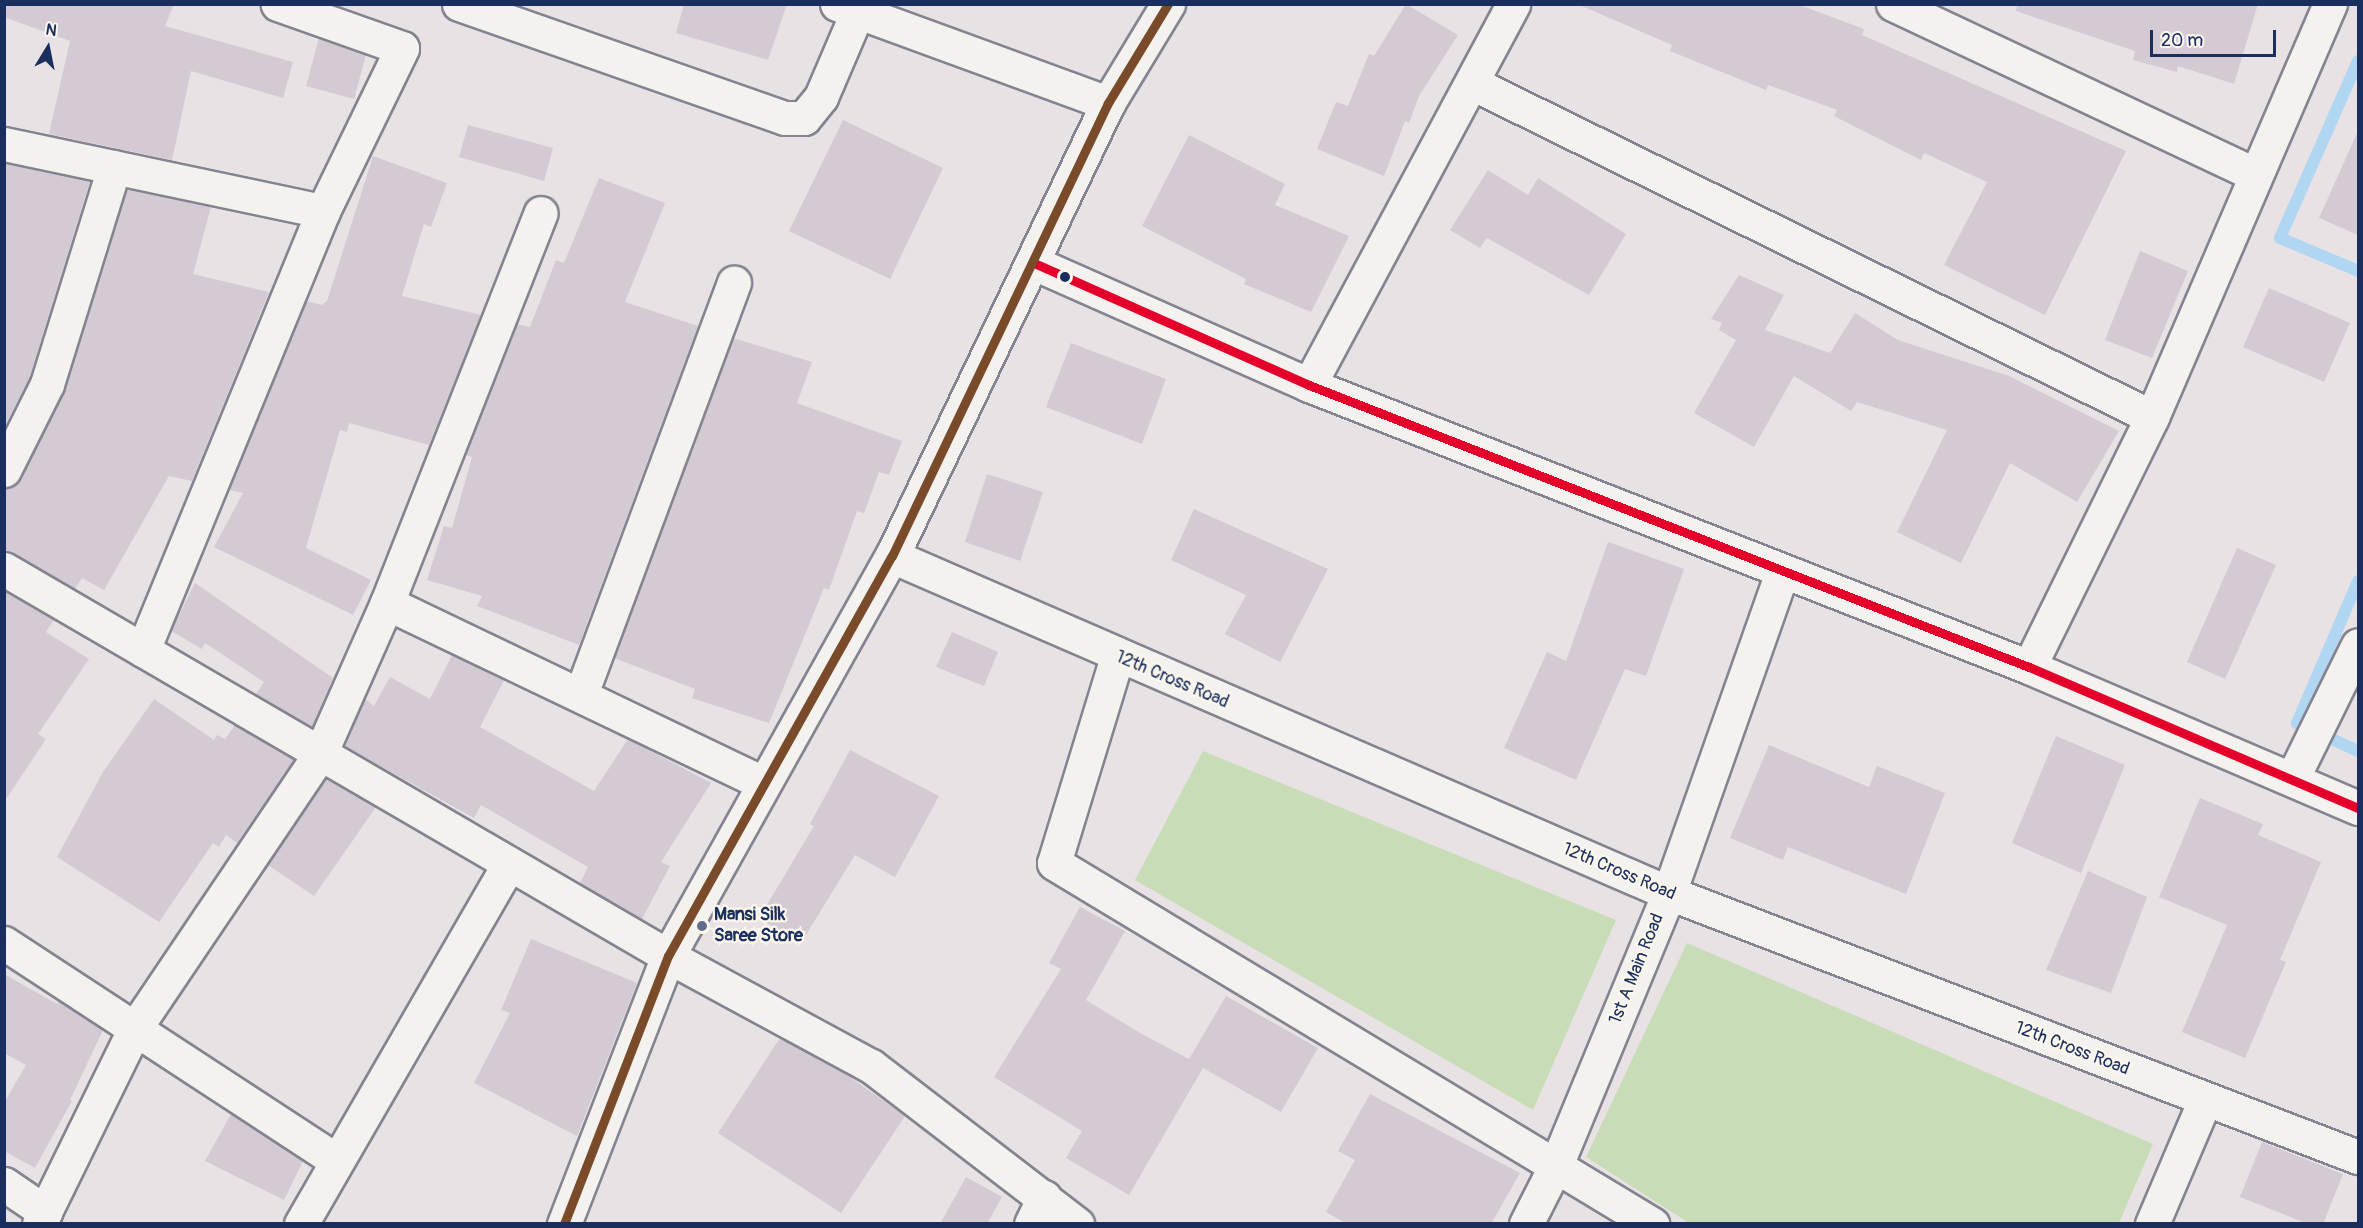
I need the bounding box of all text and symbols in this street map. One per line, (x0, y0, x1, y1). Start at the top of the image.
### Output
north arrow (18, 18, 78, 78)
scale bar (2153, 18, 2279, 56)
text: N (44, 19, 58, 41)
text: 20 m (2161, 29, 2203, 52)
unlabelled marker (1059, 271, 1071, 283)
street label: 12th Cross Road (1112, 646, 1232, 714)
street label: 12th Cross Road (1559, 838, 1679, 906)
place label: Mansi Silk Saree Store (714, 905, 803, 948)
street label: 1st A Main Road (1605, 910, 1669, 1028)
marker: Mansi Silk Saree Store (695, 919, 709, 933)
street label: 12th Cross Road (2012, 1017, 2132, 1081)

